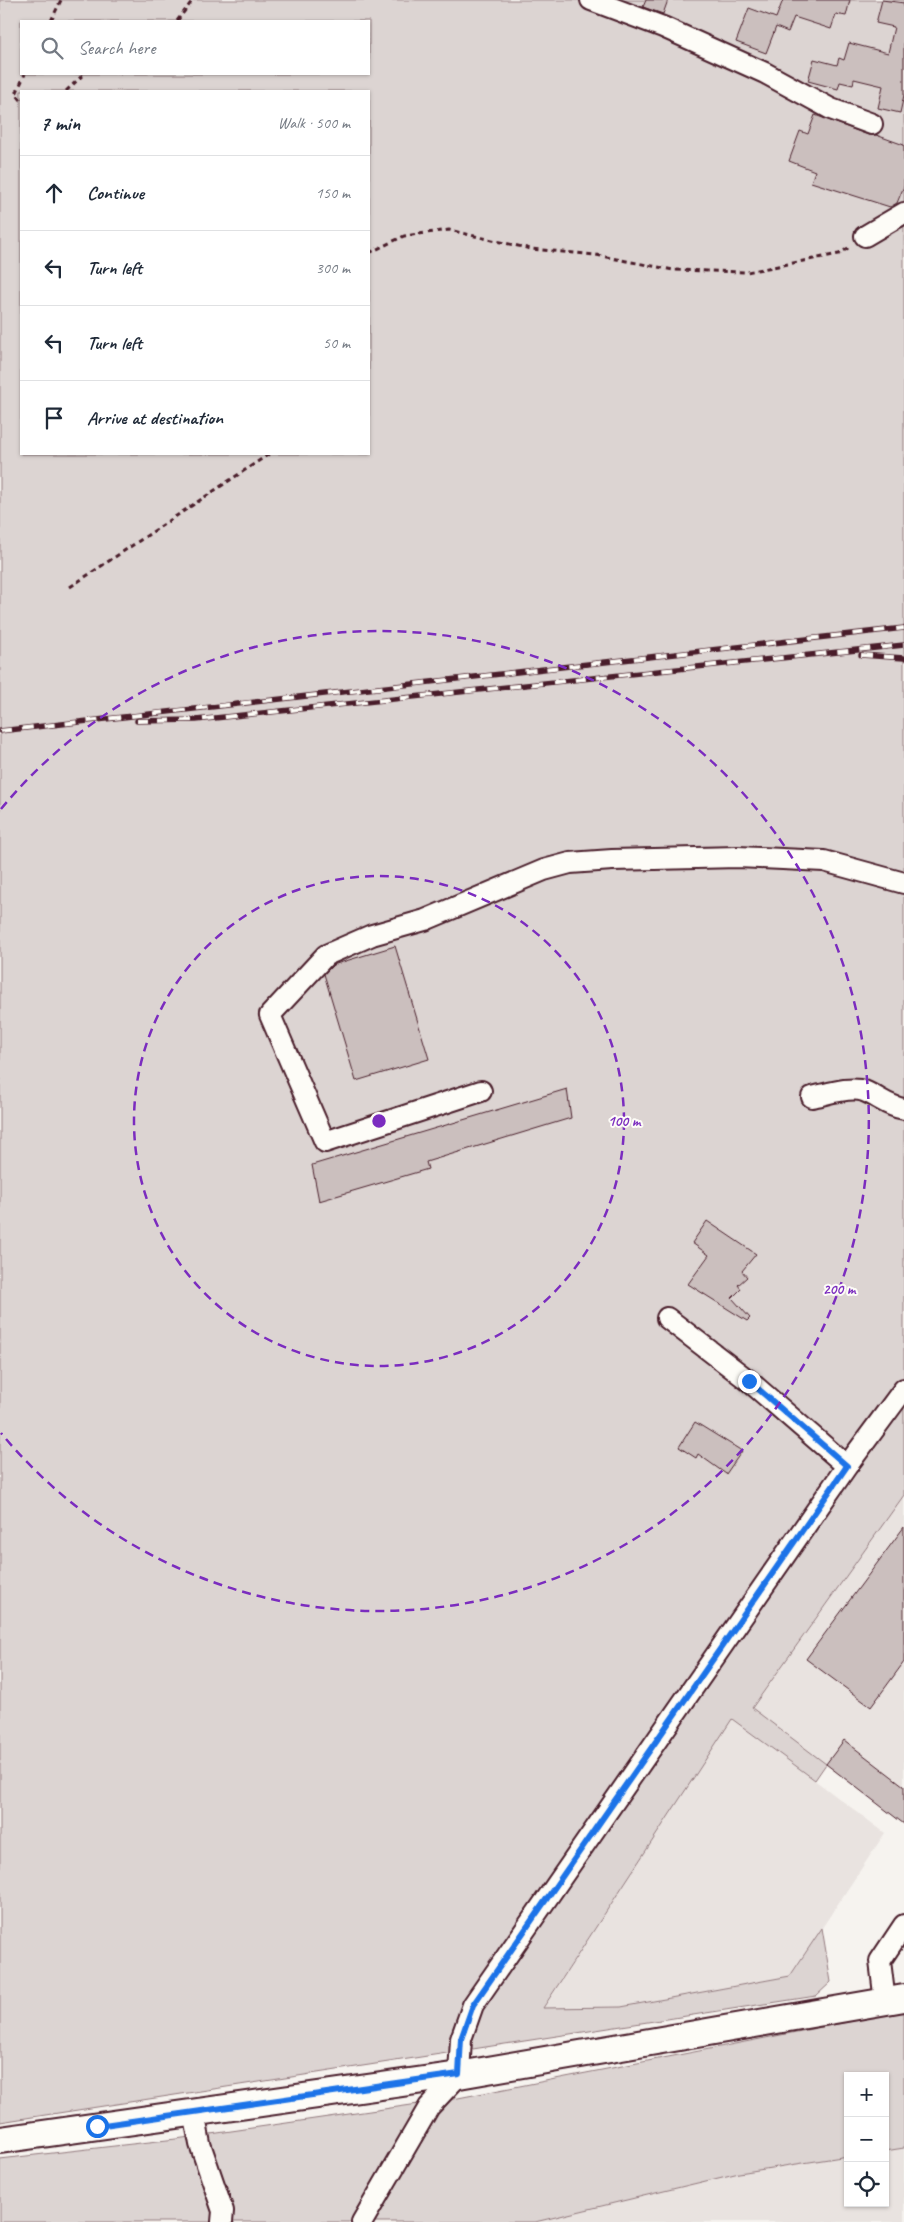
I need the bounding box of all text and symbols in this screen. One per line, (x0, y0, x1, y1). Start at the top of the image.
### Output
search box (20, 20, 370, 75)
icon: search (38, 34, 66, 62)
text: Search here (78, 36, 155, 60)
text: 7 min (40, 110, 80, 136)
text: Walk · 500 m (278, 113, 350, 133)
icon: ahead (40, 179, 68, 207)
text: Continue (87, 181, 144, 205)
text: 150 m (316, 183, 350, 203)
icon: left (40, 254, 68, 282)
text: Turn left (87, 256, 142, 280)
text: 300 m (316, 258, 350, 278)
icon: left (40, 329, 68, 357)
text: Turn left (87, 331, 142, 355)
text: 50 m (323, 333, 350, 353)
icon: arrive (40, 404, 68, 432)
text: Arrive at destination (87, 406, 223, 430)
centre of rings (370, 1112, 388, 1130)
text: 100 m (608, 1112, 642, 1131)
text: 200 m (823, 1280, 857, 1299)
route end (738, 1370, 761, 1393)
map controls (844, 2072, 889, 2207)
button: + (844, 2072, 889, 2117)
route start (86, 2115, 109, 2138)
button: − (844, 2117, 889, 2162)
button: locate (844, 2162, 889, 2207)

